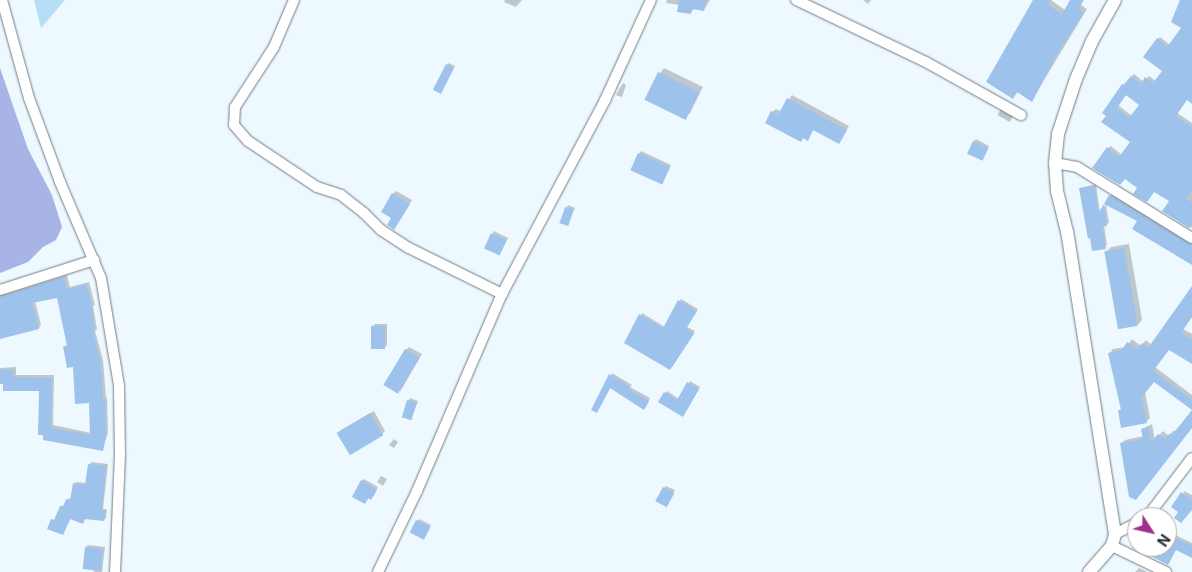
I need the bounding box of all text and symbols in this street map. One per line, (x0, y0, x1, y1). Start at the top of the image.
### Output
north arrow (1127, 507, 1177, 557)
text: N (1154, 531, 1174, 550)

